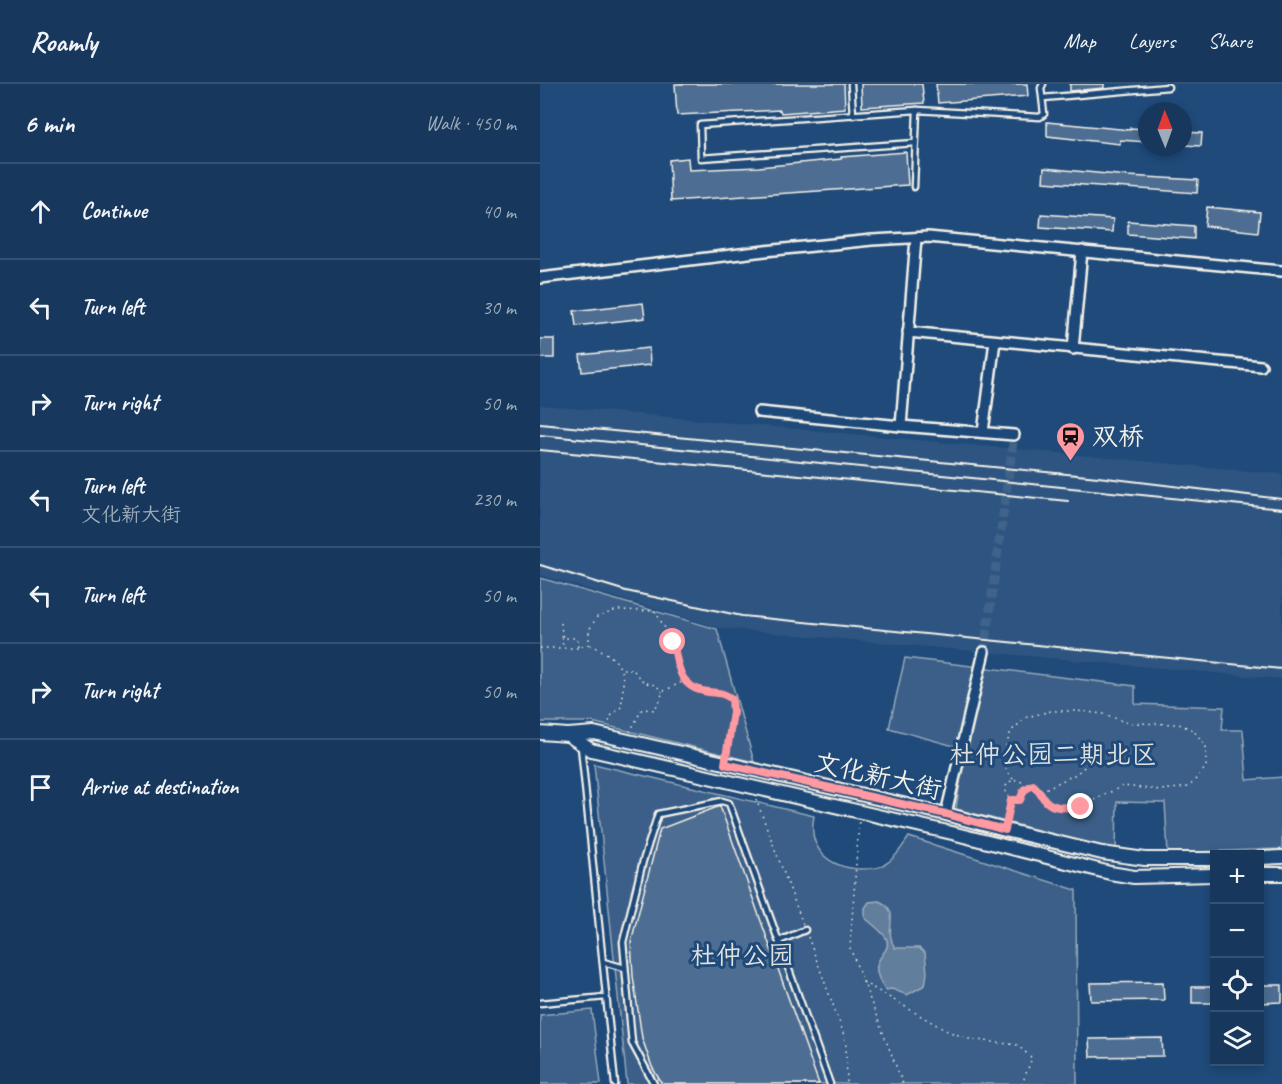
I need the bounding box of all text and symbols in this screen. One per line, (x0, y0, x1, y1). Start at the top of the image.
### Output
text: Roamly (30, 24, 97, 59)
text: Map (1063, 28, 1096, 54)
text: Layers (1129, 28, 1175, 54)
text: Share (1208, 28, 1252, 54)
north arrow (1138, 102, 1192, 156)
text: 6 min (24, 107, 74, 140)
text: Walk · 450 m (426, 111, 516, 136)
icon: ahead (24, 195, 57, 228)
text: Continue (81, 197, 147, 225)
text: 40 m (482, 199, 516, 224)
icon: left (24, 291, 57, 324)
text: Turn left (81, 293, 145, 321)
text: 30 m (482, 295, 516, 320)
icon: right (24, 387, 57, 420)
text: Turn right (81, 389, 158, 417)
text: 50 m (482, 391, 516, 416)
station icon: 双桥 (1055, 420, 1087, 462)
place label: 双桥 (1092, 420, 1144, 453)
text: Turn left (81, 472, 145, 500)
icon: left (24, 483, 57, 516)
text: 230 m (473, 487, 516, 512)
text: 文化新大街 (81, 502, 181, 527)
icon: left (24, 579, 57, 612)
text: Turn left (81, 581, 145, 609)
text: 50 m (482, 583, 516, 608)
route start (659, 628, 685, 654)
icon: right (24, 675, 57, 708)
text: Turn right (81, 677, 158, 705)
text: 50 m (482, 679, 516, 704)
park label: 杜仲公园二期北区 (949, 738, 1157, 771)
street label: 文化新大街 (811, 745, 945, 807)
icon: arrive (24, 771, 57, 804)
text: Arrive at destination (81, 773, 238, 801)
route end (1067, 793, 1093, 819)
map controls (1210, 850, 1264, 1066)
button: + (1210, 850, 1264, 904)
button: − (1210, 904, 1264, 958)
park label: 杜仲公园 (690, 939, 794, 972)
button: locate (1210, 958, 1264, 1012)
button: layers (1210, 1012, 1264, 1066)

